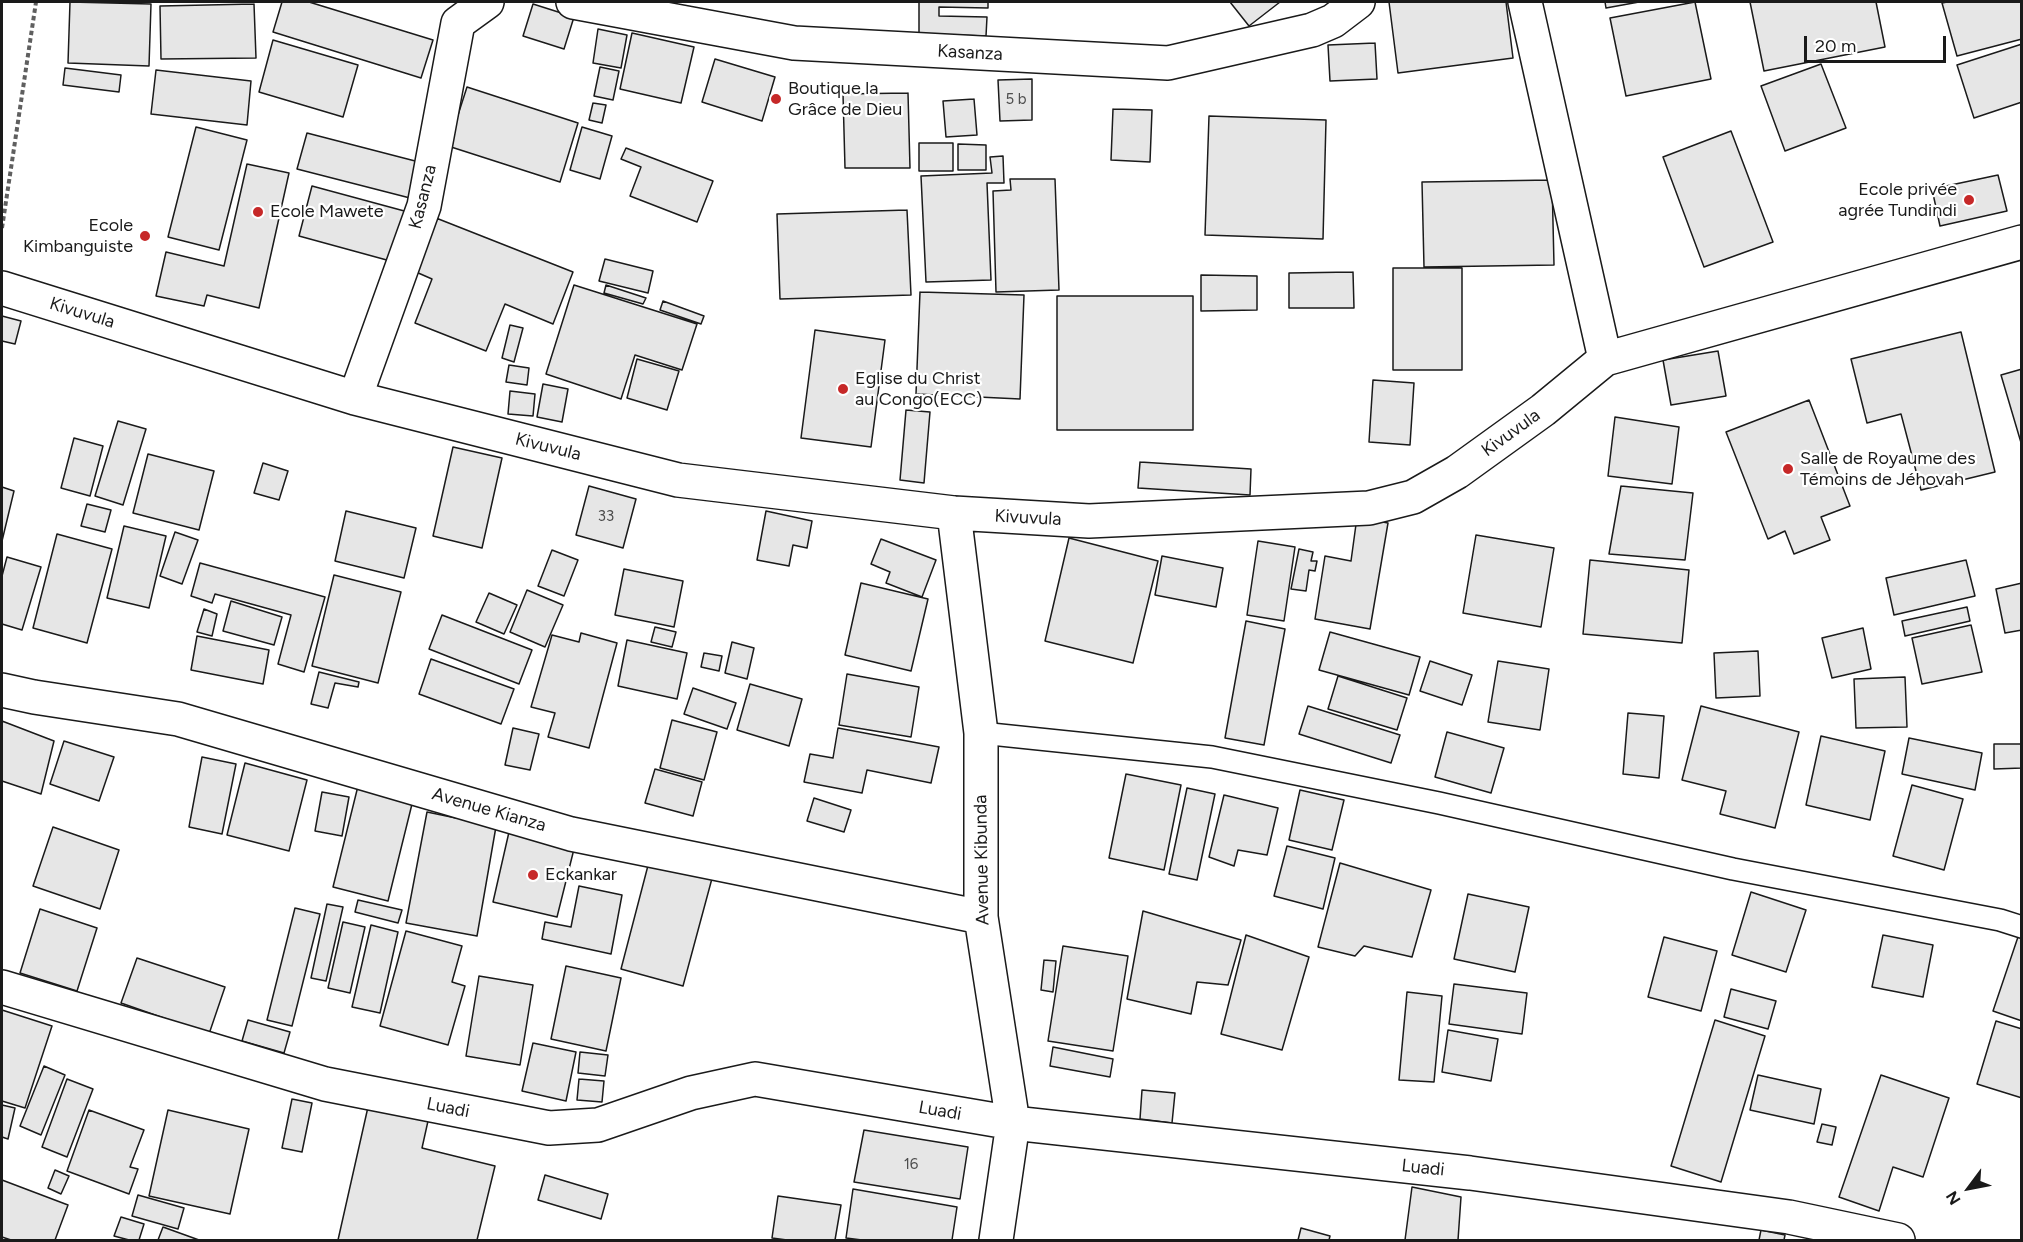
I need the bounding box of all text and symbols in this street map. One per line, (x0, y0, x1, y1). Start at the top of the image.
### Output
scale bar (1807, 24, 1950, 62)
text: 20 m (1815, 35, 1856, 57)
street label: Kasanza (937, 40, 1003, 66)
place label: Boutique la Grâce de Dieu (788, 78, 902, 121)
house number: 5 b (1005, 91, 1027, 109)
marker: Boutique la Grâce de Dieu (769, 92, 783, 106)
street label: Kasanza (405, 163, 441, 231)
place label: Ecole privée agrée Tundindi (1838, 179, 1957, 222)
marker: Ecole privée agrée Tundindi (1962, 193, 1976, 207)
place label: Ecole Mawete (270, 201, 384, 223)
marker: Ecole Mawete (251, 205, 265, 219)
place label: Ecole Kimbanguiste (23, 215, 133, 258)
marker: Ecole Kimbanguiste (138, 229, 152, 243)
street label: Kivuvula (47, 293, 117, 333)
place label: Eglise du Christ au Congo(ECC) (855, 368, 982, 410)
marker: Eglise du Christ au Congo(ECC) (836, 382, 850, 396)
street label: Kivuvula (1478, 405, 1544, 461)
street label: Kivuvula (513, 428, 583, 466)
place label: Salle de Royaume des Témoins de Jéhovah (1800, 448, 1976, 490)
marker: Salle de Royaume des Témoins de Jéhovah (1781, 462, 1795, 476)
street label: Kivuvula (994, 505, 1062, 531)
house number: 33 (598, 508, 614, 526)
street label: Avenue Kianza (429, 783, 549, 837)
street label: Avenue Kibunda (970, 794, 994, 926)
place label: Eckankar (545, 864, 617, 886)
marker: Eckankar (526, 868, 540, 882)
street label: Luadi (425, 1093, 471, 1123)
street label: Luadi (917, 1097, 963, 1125)
street label: Luadi (1400, 1155, 1446, 1181)
house number: 16 (904, 1156, 918, 1174)
north arrow (1939, 1158, 1999, 1218)
text: N (1942, 1188, 1965, 1208)

